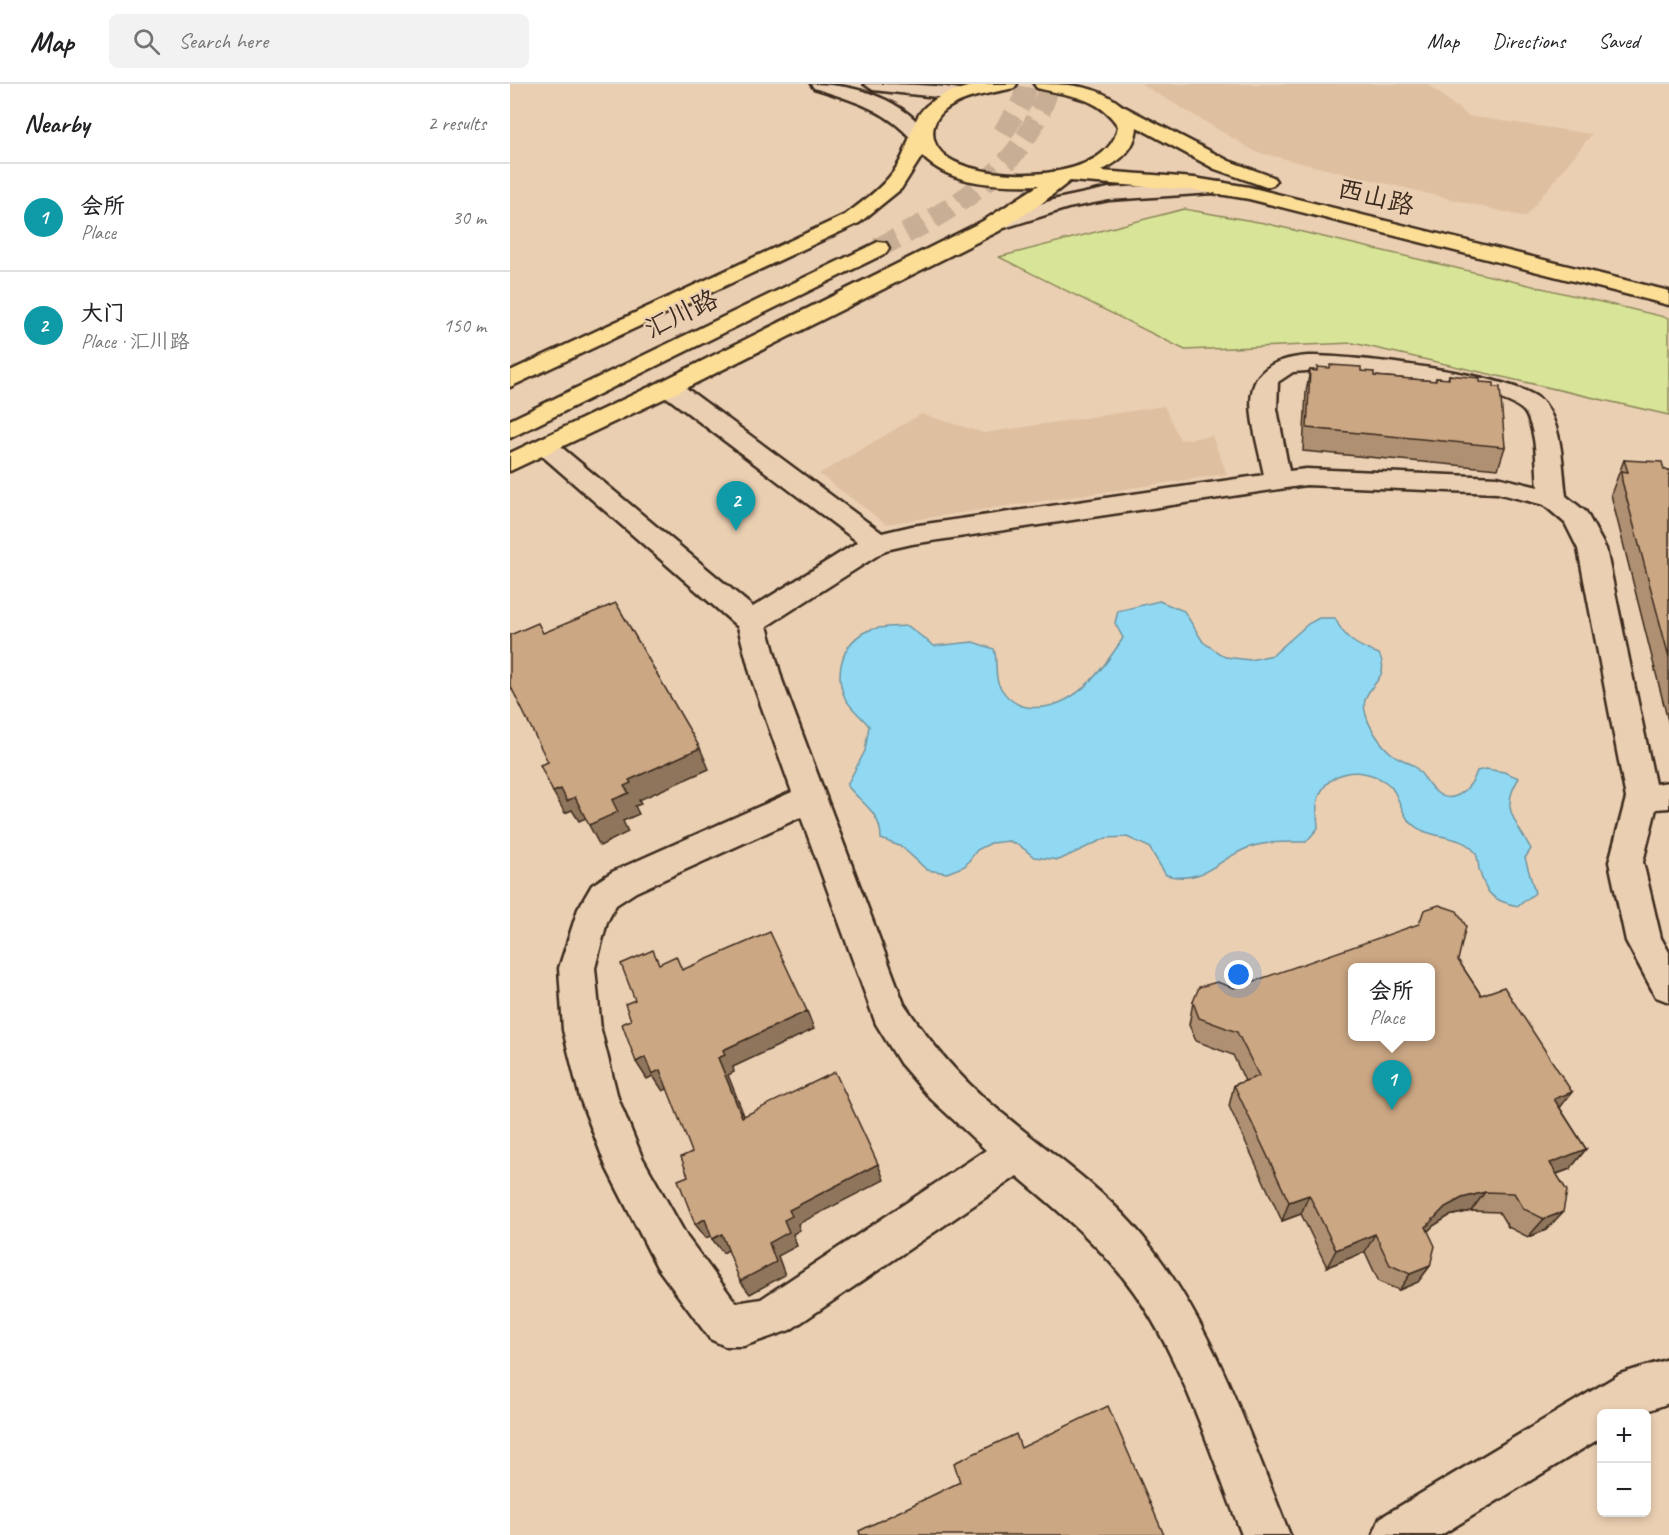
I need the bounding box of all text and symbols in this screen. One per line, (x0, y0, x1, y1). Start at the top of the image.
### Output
search box (109, 14, 529, 68)
text: Map (30, 24, 73, 59)
icon: search (130, 25, 163, 58)
text: Search here (178, 27, 268, 55)
text: Map (1427, 28, 1459, 54)
text: Directions (1492, 28, 1565, 54)
text: Saved (1598, 28, 1639, 54)
text: Nearby (24, 107, 89, 140)
text: 2 results (427, 111, 486, 136)
street label: 西山路 (1334, 172, 1418, 222)
text: 会所 (81, 192, 125, 220)
text: 1 (39, 205, 48, 230)
text: 30 m (452, 205, 486, 230)
text: Place (81, 220, 116, 245)
street label: 汇川路 (639, 282, 723, 346)
text: 大门 (81, 299, 125, 327)
text: 2 (39, 313, 48, 338)
text: 150 m (443, 313, 486, 338)
text: Place · 汇川路 (81, 329, 190, 354)
pin: 2 (716, 482, 756, 531)
your location (1224, 960, 1253, 989)
popup (1348, 963, 1435, 1041)
text: 会所 (1369, 977, 1414, 1005)
text: Place (1369, 1005, 1405, 1030)
pin: 1 (1372, 1060, 1412, 1110)
map controls (1597, 1409, 1651, 1517)
button: + (1597, 1409, 1651, 1463)
button: − (1597, 1463, 1651, 1517)

